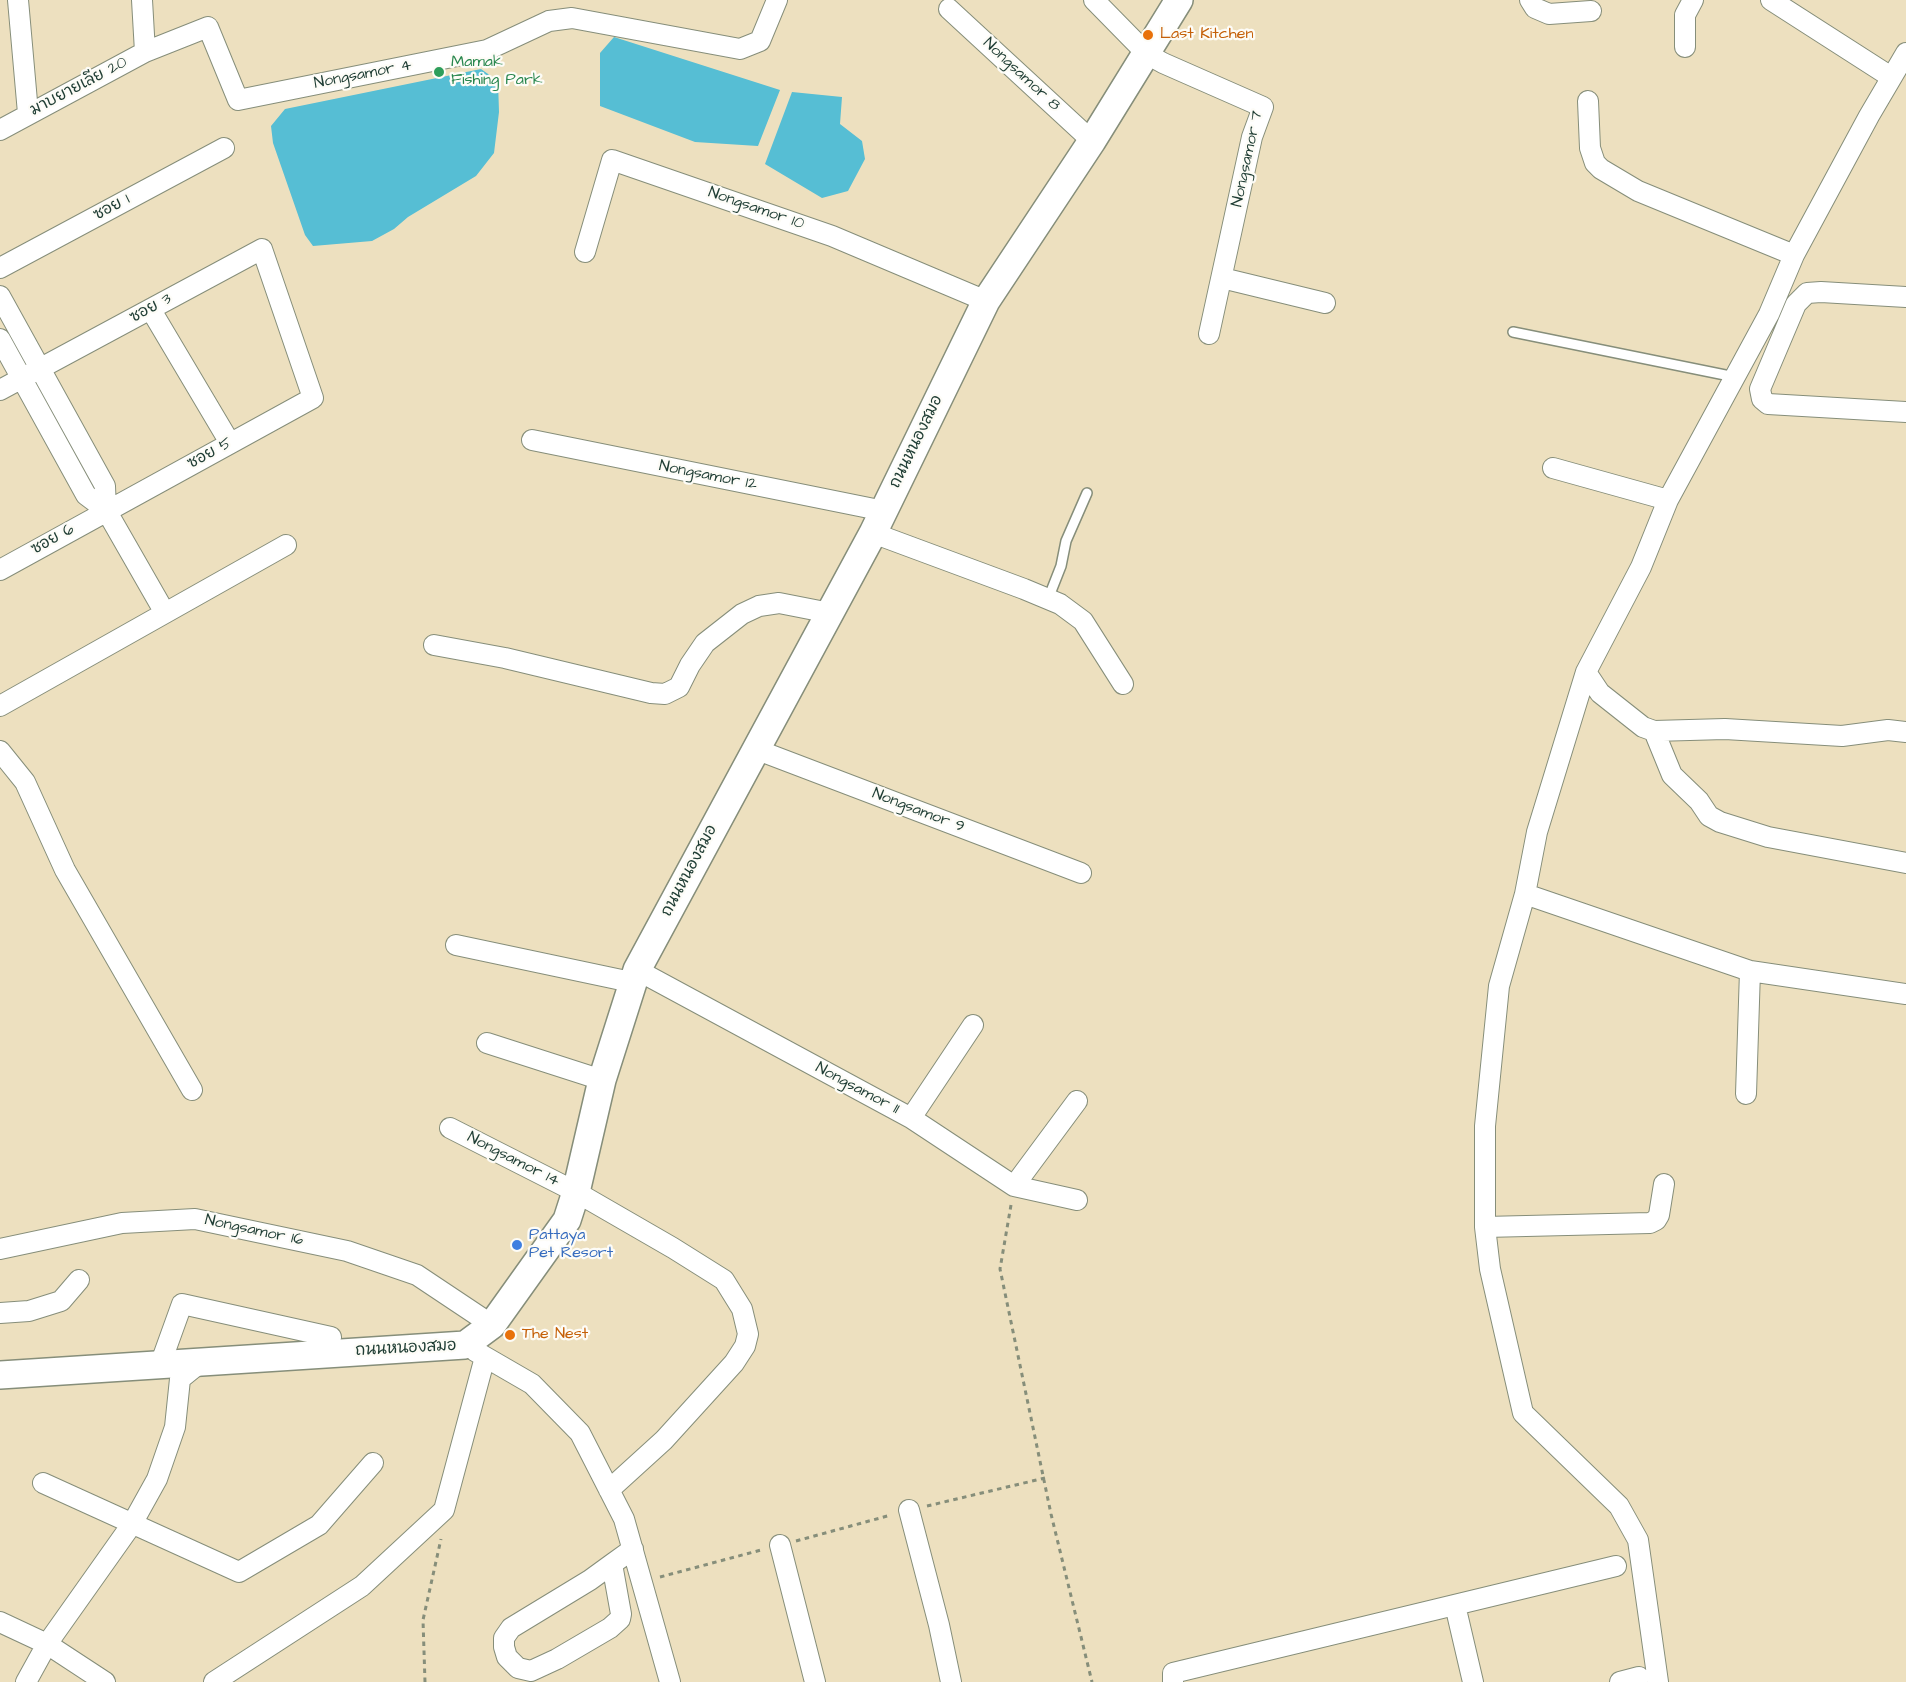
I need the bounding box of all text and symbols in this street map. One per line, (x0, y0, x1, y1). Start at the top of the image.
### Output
place label: Last Kitchen (1160, 25, 1253, 45)
marker: Last Kitchen (1141, 28, 1155, 42)
street label: Nongsamor 8 (978, 34, 1064, 116)
street label: มาบยายเลีย 20 (27, 53, 131, 121)
place label: Mamak Fishing Park (451, 53, 543, 91)
street label: Nongsamor 4 (313, 56, 413, 94)
marker: Mamak Fishing Park (432, 65, 446, 79)
street label: Nongsamor 7 (1228, 109, 1268, 209)
street label: Nongsamor 10 (705, 184, 807, 234)
street label: ซอย 1 (91, 191, 133, 225)
street label: ซอย 3 (127, 290, 175, 328)
street label: ถนนหนองสมอ (886, 392, 948, 492)
street label: ซอย 5 (185, 434, 235, 474)
street label: Nongsamor 12 (657, 457, 759, 495)
street label: ซอย 6 (28, 520, 78, 560)
street label: Nongsamor 9 (869, 785, 967, 837)
street label: ถนนหนองสมอ (658, 822, 722, 920)
street label: Nongsamor 11 (812, 1059, 902, 1119)
street label: Nongsamor 14 (464, 1129, 562, 1191)
street label: Nongsamor 16 (203, 1211, 305, 1251)
place label: Pattaya Pet Resort (529, 1226, 613, 1264)
marker: Pattaya Pet Resort (510, 1238, 524, 1252)
place label: The Nest (522, 1325, 588, 1345)
marker: The Nest (503, 1328, 517, 1342)
street label: ถนนหนองสมอ (355, 1337, 457, 1361)

